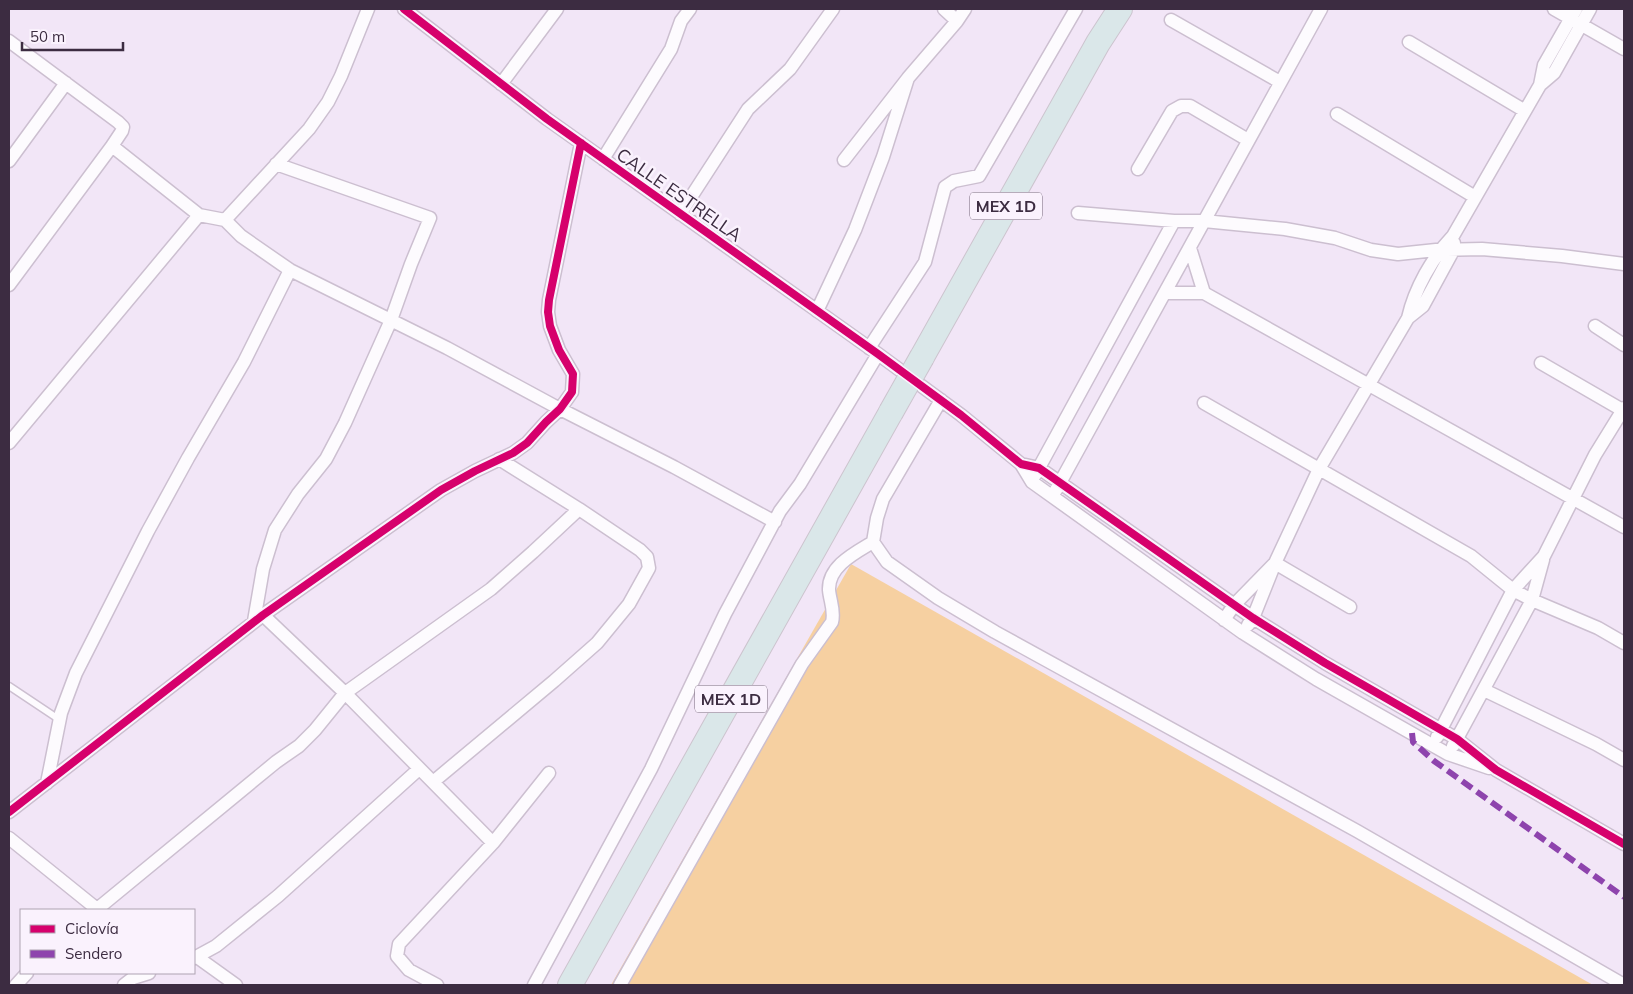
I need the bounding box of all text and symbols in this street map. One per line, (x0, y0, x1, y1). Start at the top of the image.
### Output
scale bar (22, 20, 124, 52)
text: 50 m (30, 27, 65, 46)
street label: CALLE ESTRELLA (612, 143, 746, 246)
road number: MEX 1D (970, 192, 1042, 220)
road number: MEX 1D (695, 686, 767, 712)
legend (20, 909, 195, 974)
text: Ciclovía (65, 919, 119, 938)
text: Sendero (65, 944, 122, 963)

